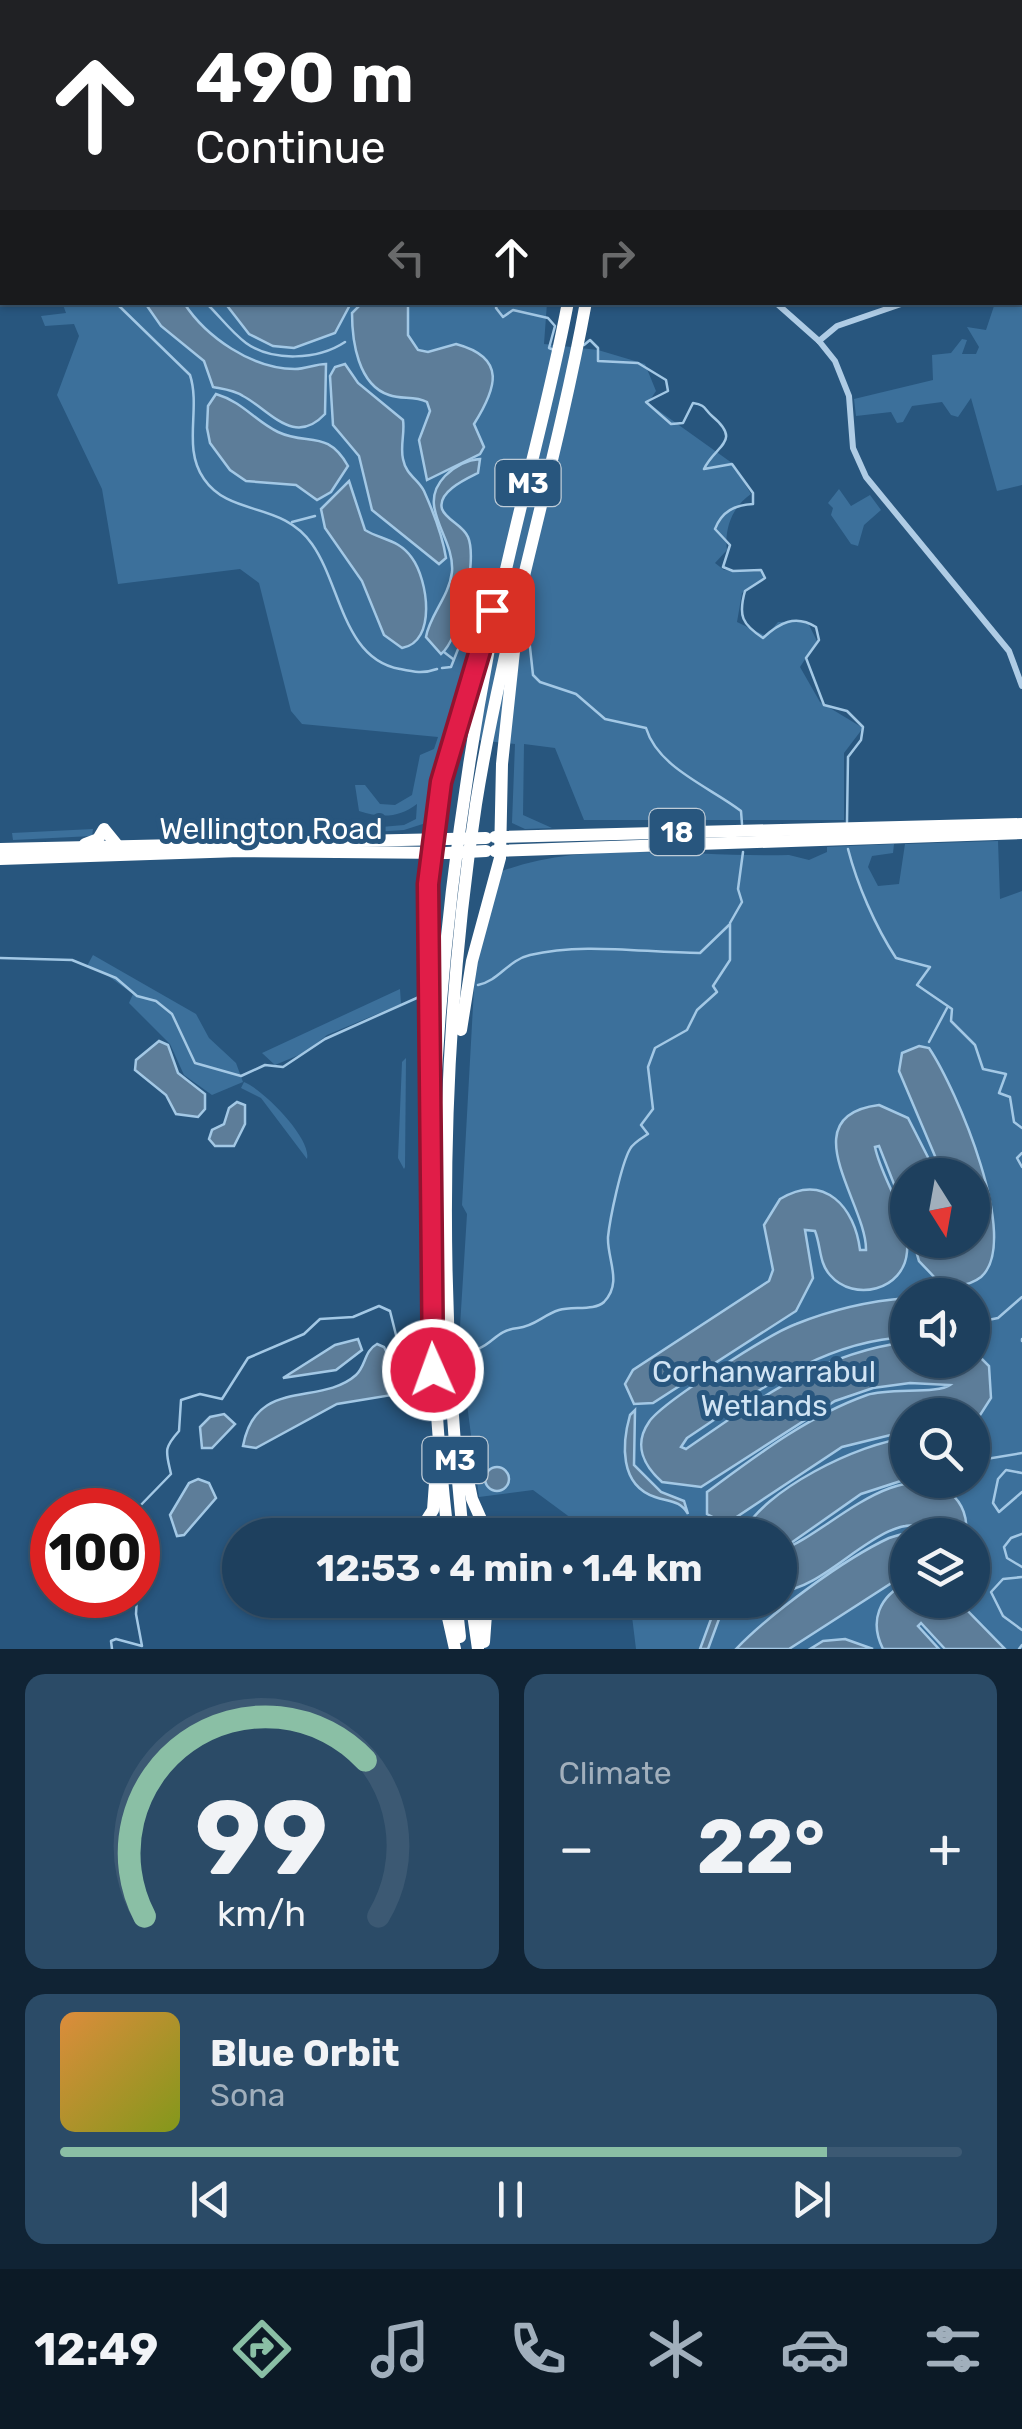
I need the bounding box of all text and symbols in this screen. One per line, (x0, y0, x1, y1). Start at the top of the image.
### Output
text: 490 m (195, 37, 414, 120)
icon: ahead (30, 40, 160, 170)
text: Continue (195, 121, 386, 174)
icon: left (379, 230, 434, 285)
icon: ahead (484, 230, 539, 285)
icon: right (589, 230, 644, 285)
road number: M3 (496, 460, 560, 506)
pin (450, 568, 535, 653)
icon: arrive (465, 583, 520, 638)
road number: 18 (650, 809, 704, 855)
street label: Wellington Road (159, 811, 383, 847)
north arrow (890, 1158, 990, 1258)
map controls (890, 1158, 990, 1618)
button: sound (890, 1278, 990, 1378)
position arrow (381, 1318, 485, 1422)
park label: Corhanwarrabul Wetlands (652, 1354, 876, 1424)
button: search (890, 1398, 990, 1498)
road number: M3 (422, 1437, 488, 1483)
speed limit sign: 100 (30, 1488, 160, 1618)
button: layers (890, 1518, 990, 1618)
text: 12:53 · 4 min · 1.4 km (316, 1545, 703, 1591)
text: Climate (559, 1754, 672, 1792)
text: 99 (195, 1777, 328, 1900)
text: 22° (697, 1803, 825, 1892)
text: − (559, 1816, 594, 1881)
text: + (928, 1816, 962, 1881)
text: km/h (217, 1893, 306, 1935)
text: Blue Orbit (210, 2030, 400, 2076)
text: Sona (210, 2076, 285, 2114)
icon: previous (183, 2172, 238, 2227)
icon: pause (483, 2172, 538, 2227)
icon: next (784, 2172, 839, 2227)
icon: directions (227, 2314, 297, 2384)
icon: music (365, 2314, 435, 2384)
icon: phone (503, 2314, 573, 2384)
icon: climate (641, 2314, 711, 2384)
icon: car (780, 2314, 850, 2384)
icon: filters (918, 2314, 988, 2384)
text: 12:49 (34, 2323, 158, 2376)

